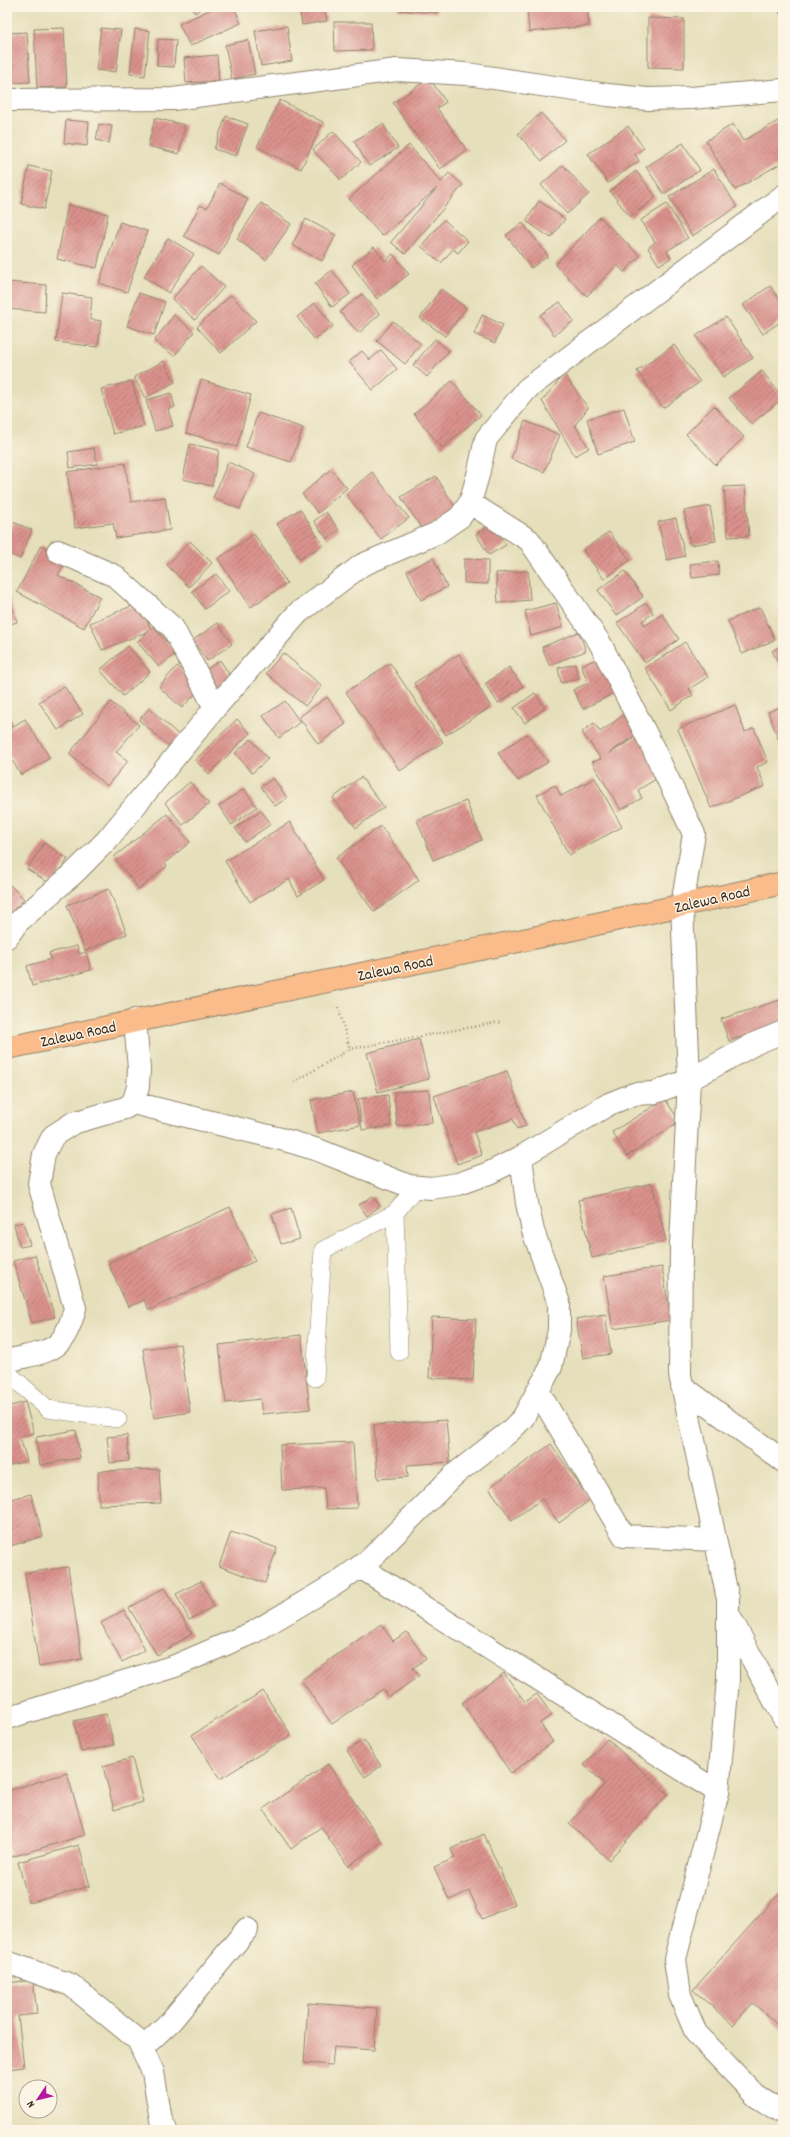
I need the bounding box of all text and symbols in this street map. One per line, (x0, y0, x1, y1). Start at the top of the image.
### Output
street label: Zalewa Road (673, 881, 753, 920)
street label: Zalewa Road (356, 950, 435, 989)
street label: Zalewa Road (39, 1016, 118, 1055)
north arrow (18, 2079, 58, 2119)
text: N (23, 2096, 40, 2110)

